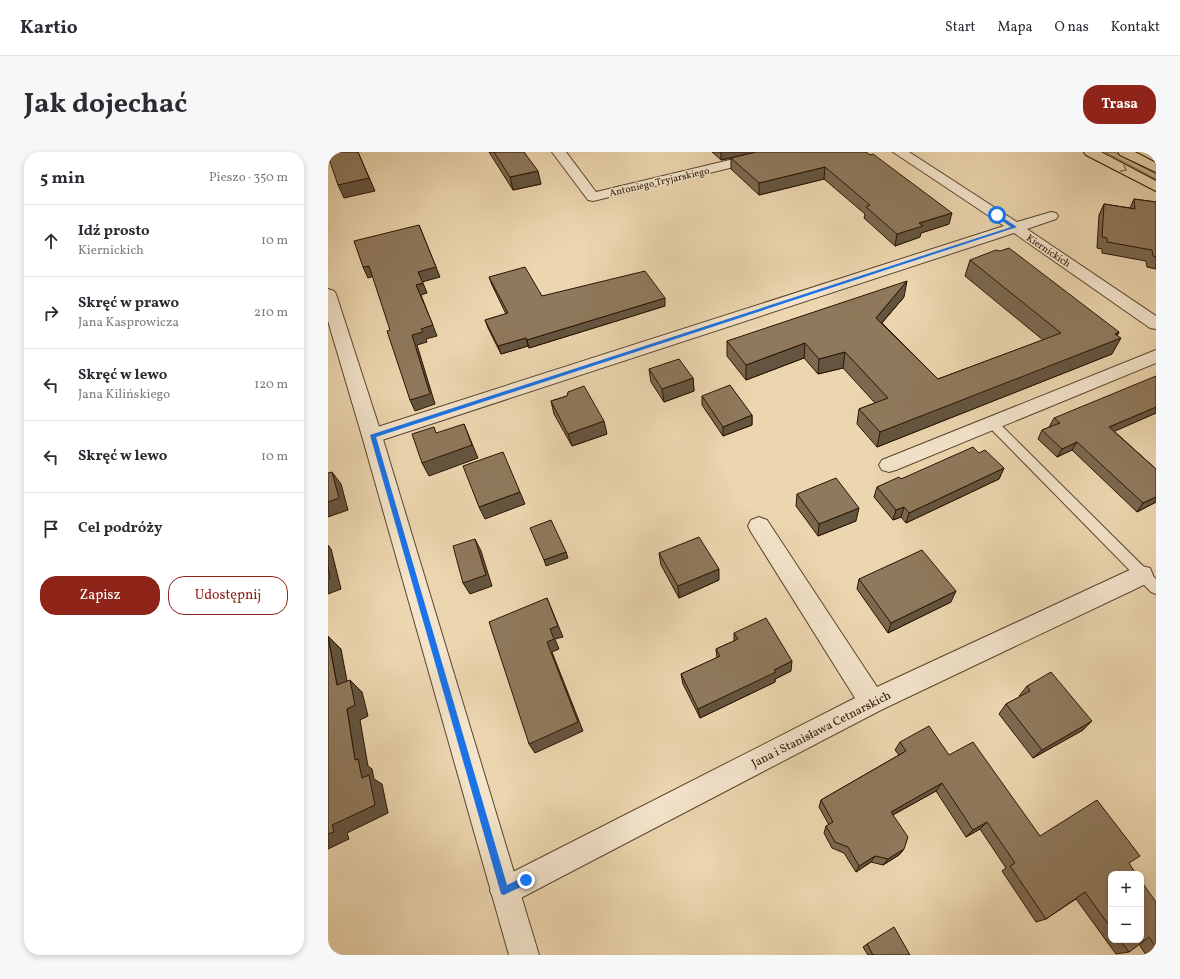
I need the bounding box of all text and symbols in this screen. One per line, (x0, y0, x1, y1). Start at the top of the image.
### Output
text: Kartio (20, 15, 78, 41)
text: Start (945, 18, 975, 37)
text: Mapa (997, 18, 1032, 37)
text: O nas (1054, 18, 1089, 37)
text: Kontakt (1111, 18, 1160, 37)
text: Jak dojechać (24, 85, 187, 124)
button: Trasa (1083, 85, 1156, 124)
street label: Antoniego Tryjarskiego (608, 164, 711, 200)
one-way arrow (1119, 165, 1127, 172)
text: 5 min (40, 167, 85, 190)
text: Pieszo · 350 m (209, 169, 288, 187)
route start (988, 206, 1006, 224)
text: Idź prosto (78, 221, 150, 242)
icon: ahead (40, 230, 62, 252)
street label: Kiernickich (1024, 231, 1073, 271)
text: 10 m (261, 232, 288, 250)
text: Kiernickich (78, 242, 144, 260)
text: Skręć w prawo (78, 293, 179, 314)
icon: right (40, 302, 62, 324)
text: 210 m (254, 304, 288, 322)
text: Jana Kasprowicza (78, 314, 179, 332)
text: Skręć w lewo (78, 365, 167, 386)
icon: left (40, 374, 62, 396)
text: 120 m (254, 376, 288, 394)
text: Jana Kilińskiego (78, 386, 170, 404)
icon: left (40, 446, 62, 468)
text: Skręć w lewo (78, 446, 167, 467)
text: 10 m (261, 448, 288, 466)
icon: arrive (40, 518, 62, 540)
text: Cel podróży (78, 518, 162, 539)
button: Zapisz (40, 576, 160, 615)
button: Udostępnij (168, 576, 288, 615)
street label: Jana i Stanisława Cetnarskich (749, 688, 894, 772)
route end (517, 871, 535, 889)
map controls (1108, 871, 1144, 943)
button: + (1108, 871, 1144, 907)
button: − (1108, 907, 1144, 943)

